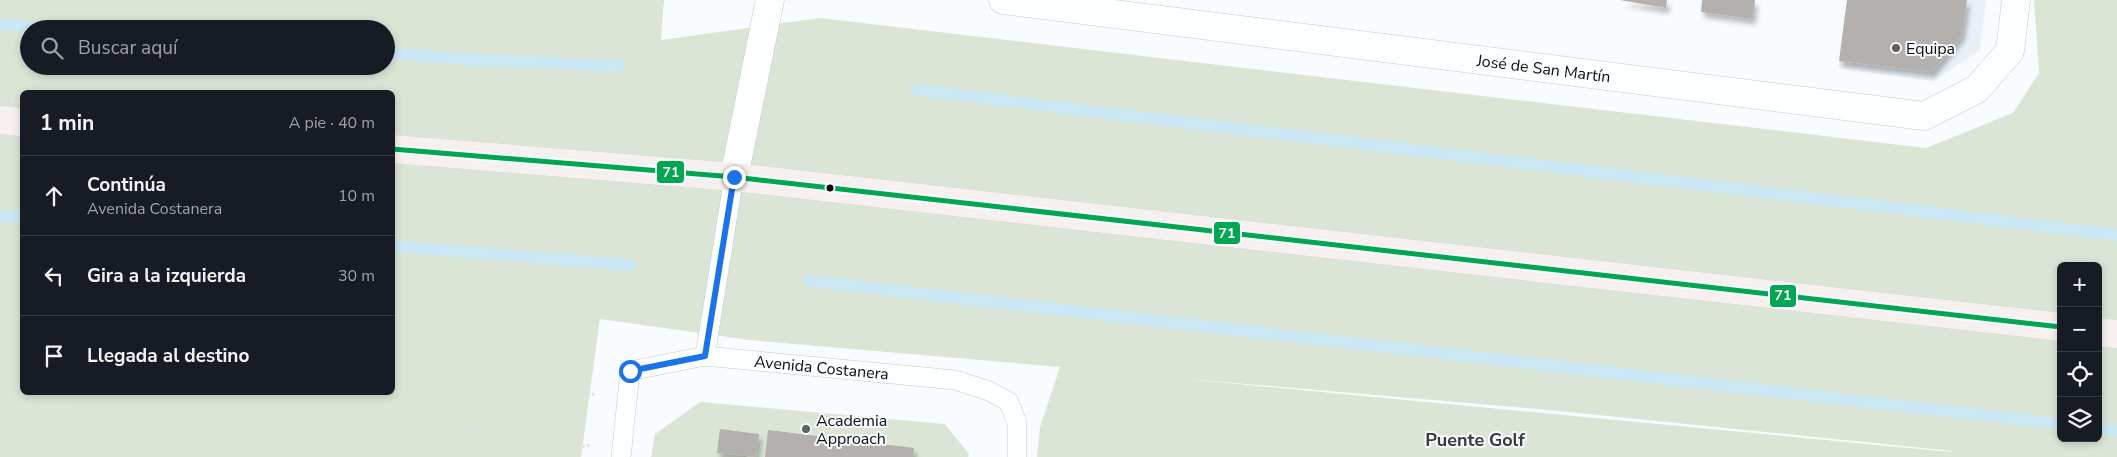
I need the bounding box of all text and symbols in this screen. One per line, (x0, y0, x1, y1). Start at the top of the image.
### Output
search box (20, 20, 395, 75)
icon: search (38, 34, 66, 62)
text: Buscar aquí (78, 35, 177, 61)
place label: Equipa (1906, 38, 1955, 60)
marker: Equipa (1890, 42, 1902, 54)
street label: José de San Martín (1474, 50, 1612, 88)
text: 1 min (40, 109, 94, 137)
text: A pie · 40 m (289, 112, 375, 134)
line badge: 71 (656, 160, 685, 184)
text: 71 (663, 163, 679, 182)
route end (723, 166, 746, 189)
text: Continúa (87, 172, 166, 198)
icon: ahead (40, 182, 68, 210)
unlabelled marker (825, 183, 835, 193)
text: 10 m (338, 185, 375, 207)
text: Avenida Costanera (87, 198, 222, 220)
line badge: 71 (1213, 221, 1241, 245)
text: 71 (1219, 224, 1235, 243)
icon: left (40, 262, 68, 290)
map controls (2057, 262, 2102, 442)
button: + (2057, 262, 2102, 307)
text: Gira a la izquierda (87, 263, 246, 289)
text: 30 m (338, 265, 375, 287)
line badge: 71 (1769, 284, 1797, 308)
text: 71 (1775, 286, 1791, 305)
button: − (2057, 307, 2102, 352)
icon: arrive (40, 342, 68, 370)
text: Llegada al destino (87, 343, 249, 369)
street label: Avenida Costanera (753, 351, 890, 386)
button: locate (2057, 352, 2102, 397)
route start (619, 360, 642, 383)
button: layers (2057, 397, 2102, 442)
place label: Academia Approach (816, 410, 887, 450)
marker: Academia Approach (800, 423, 812, 435)
district label: Puente Golf (1425, 428, 1525, 452)

